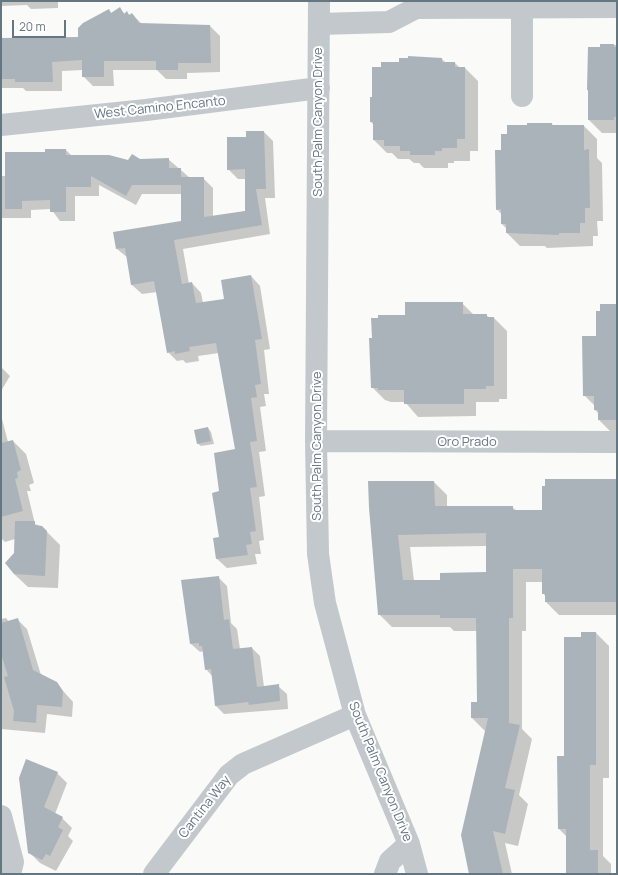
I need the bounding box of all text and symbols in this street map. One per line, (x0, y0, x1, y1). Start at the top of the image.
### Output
scale bar (14, 12, 68, 38)
text: 20 m (19, 18, 46, 35)
street label: South Palm Canyon Drive (310, 47, 326, 197)
street label: West Camino Encanto (94, 93, 226, 123)
street label: South Palm Canyon Drive (309, 371, 325, 521)
street label: Oro Prado (437, 434, 497, 450)
street label: South Palm Canyon Drive (345, 700, 415, 844)
street label: Cantina Way (176, 773, 234, 841)

